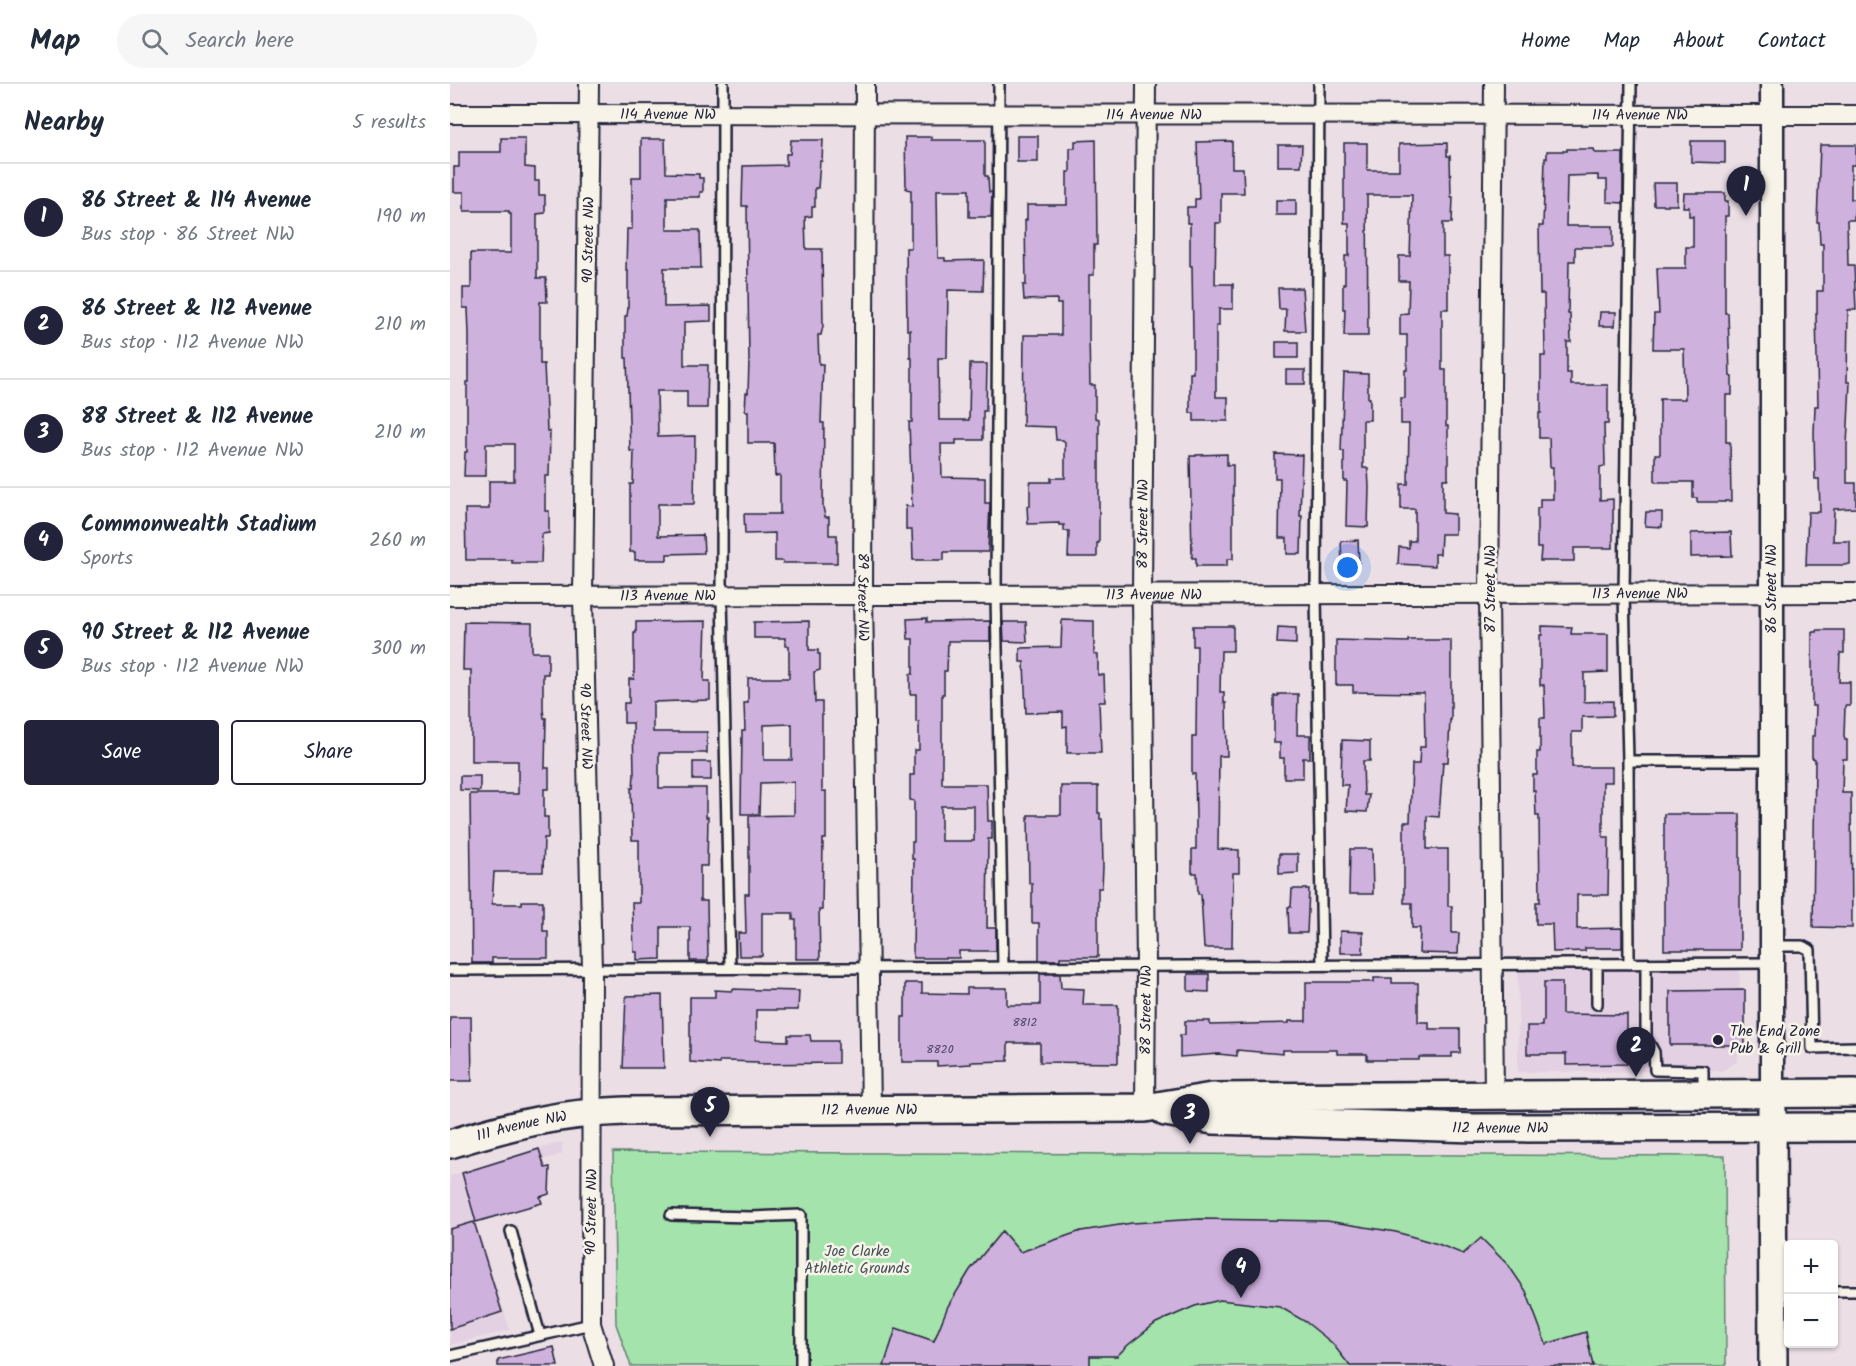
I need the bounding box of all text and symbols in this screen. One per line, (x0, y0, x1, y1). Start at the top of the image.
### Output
search box (117, 14, 537, 68)
text: Map (30, 19, 81, 64)
text: Search here (186, 24, 294, 59)
icon: search (138, 25, 171, 58)
text: Home (1521, 25, 1570, 58)
text: Map (1603, 25, 1640, 58)
text: About (1673, 25, 1724, 58)
text: Contact (1757, 25, 1826, 58)
text: Nearby (24, 102, 104, 144)
street label: 114 Avenue NW (620, 103, 716, 127)
street label: 114 Avenue NW (1106, 103, 1202, 128)
street label: 114 Avenue NW (1592, 104, 1688, 128)
text: 5 results (352, 107, 426, 139)
pin: 1 (1726, 166, 1766, 216)
text: 86 Street & 114 Avenue (81, 184, 311, 219)
street label: 90 Street NW (576, 196, 602, 284)
text: 1 (40, 201, 47, 233)
text: 190 m (376, 201, 426, 233)
text: Bus stop · 86 Street NW (81, 219, 295, 251)
text: 86 Street & 112 Avenue (81, 292, 312, 327)
text: 2 (38, 309, 49, 341)
text: 210 m (374, 309, 426, 341)
text: Bus stop · 112 Avenue NW (81, 327, 304, 359)
text: 88 Street & 112 Avenue (81, 400, 313, 435)
text: 3 (38, 417, 49, 449)
text: 210 m (374, 417, 426, 449)
text: Bus stop · 112 Avenue NW (81, 435, 304, 467)
street label: 88 Street NW (1131, 479, 1156, 569)
text: Commonwealth Stadium (81, 508, 317, 543)
text: 4 (38, 525, 49, 557)
text: 260 m (369, 525, 426, 557)
text: Sports (81, 543, 133, 575)
street label: 86 Street NW (1760, 544, 1784, 634)
street label: 87 Street NW (1479, 545, 1503, 633)
street label: 89 Street NW (850, 553, 875, 642)
your location (1333, 553, 1362, 582)
street label: 113 Avenue NW (1592, 582, 1688, 607)
street label: 113 Avenue NW (1106, 583, 1202, 608)
street label: 113 Avenue NW (620, 584, 716, 609)
text: 90 Street & 112 Avenue (81, 616, 310, 651)
text: 5 (38, 633, 49, 665)
text: 300 m (371, 633, 426, 665)
text: Bus stop · 112 Avenue NW (81, 651, 304, 683)
street label: 90 Street NW (572, 682, 598, 770)
button: Save (24, 720, 219, 785)
button: Share (231, 720, 426, 785)
street label: 88 Street NW (1134, 965, 1159, 1055)
house number: 8812 (1012, 1013, 1038, 1032)
place label: The End Zone Pub & Grill (1730, 1020, 1820, 1061)
pin: 2 (1616, 1028, 1656, 1077)
marker: The End Zone Pub & Grill (1711, 1033, 1725, 1047)
house number: 8820 (926, 1040, 954, 1059)
pin: 5 (690, 1088, 730, 1137)
pin: 3 (1170, 1094, 1210, 1144)
street label: 112 Avenue NW (821, 1098, 918, 1123)
street label: 111 Avenue NW (474, 1105, 569, 1148)
street label: 112 Avenue NW (1452, 1116, 1549, 1141)
street label: 90 Street NW (579, 1168, 605, 1256)
park label: Joe Clarke Athletic Grounds (804, 1240, 910, 1281)
map controls (1784, 1240, 1838, 1348)
button: + (1784, 1240, 1838, 1294)
pin: 4 (1222, 1248, 1260, 1298)
button: − (1784, 1294, 1838, 1348)

